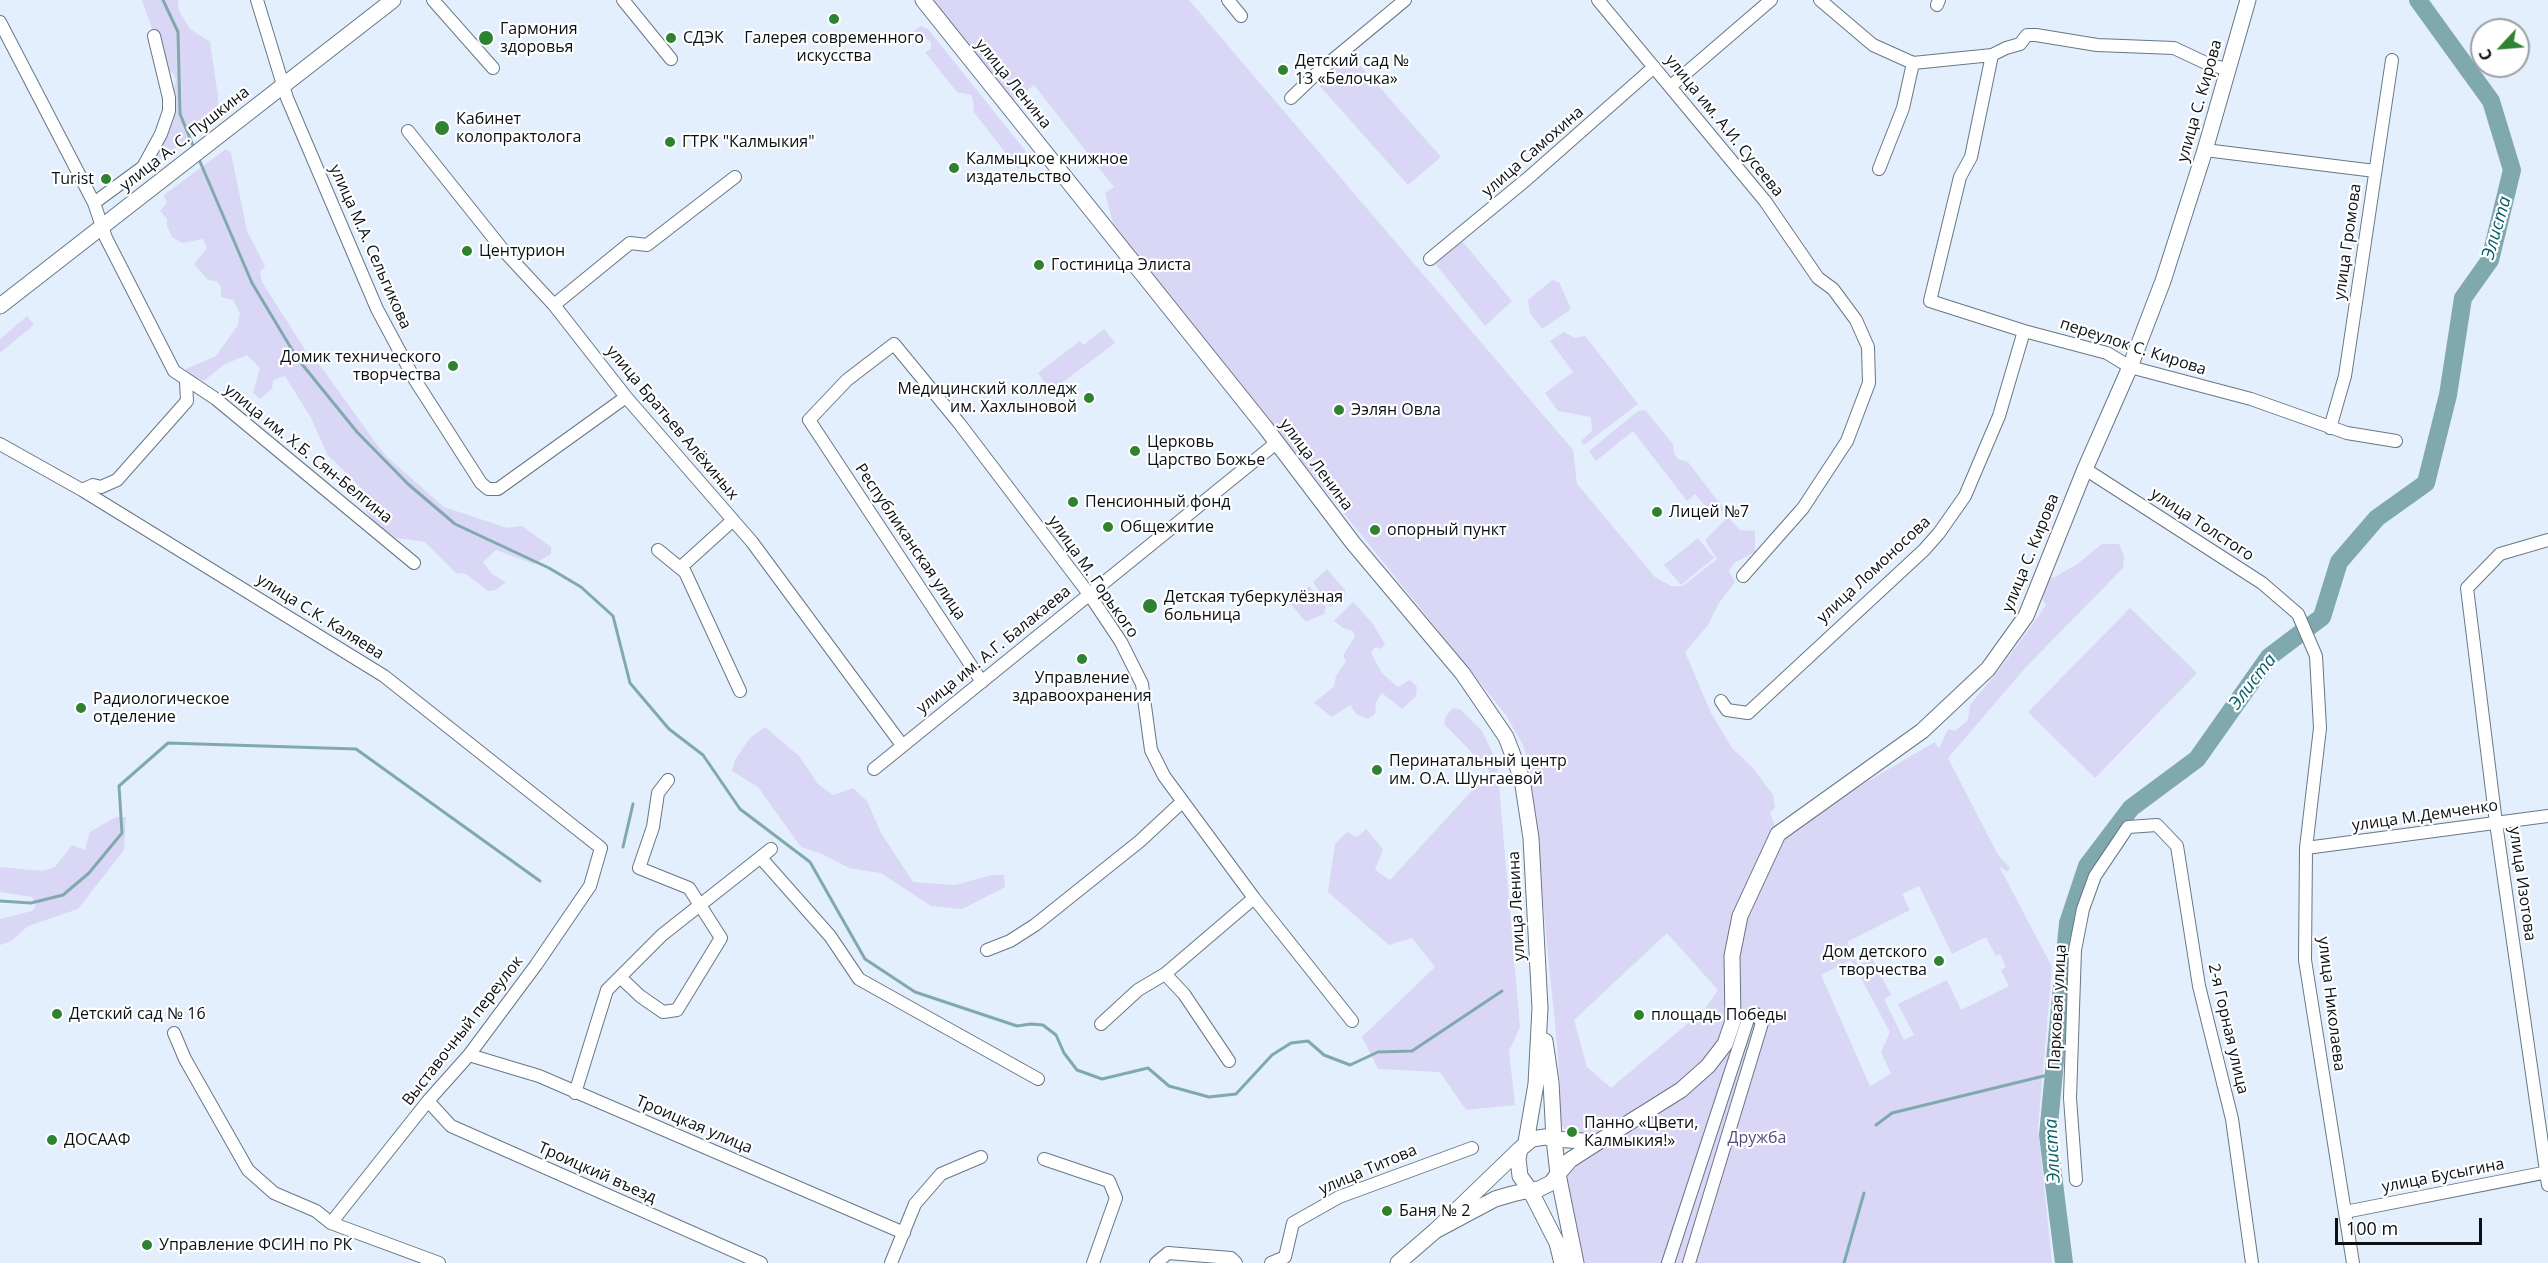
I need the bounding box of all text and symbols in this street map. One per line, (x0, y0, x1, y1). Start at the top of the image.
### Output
marker: Галерея современного искусства (827, 12, 841, 26)
north arrow (2470, 18, 2530, 78)
place label: Гармония здоровья (500, 19, 578, 57)
place label: СДЭК (683, 28, 724, 48)
place label: Галерея современного искусства (744, 28, 924, 66)
marker: Гармония здоровья (477, 29, 495, 47)
marker: СДЭК (664, 31, 678, 45)
street label: улица Ленина (971, 35, 1055, 133)
street label: улица С. Кирова (2173, 38, 2227, 164)
text: С (2473, 46, 2498, 64)
place label: Детский сад № 13 «Белочка» (1295, 51, 1409, 89)
street label: улица им. А.И. Сусеева (1661, 51, 1787, 201)
marker: Детский сад № 13 «Белочка» (1276, 63, 1290, 77)
street label: улица А. С. Пушкина (117, 83, 253, 195)
street label: улица Самохина (1478, 103, 1588, 201)
place label: Кабинет колопрактолога (456, 109, 581, 147)
marker: Кабинет колопрактолога (433, 119, 451, 137)
place label: ГТРК "Калмыкия" (682, 132, 815, 152)
marker: ГТРК "Калмыкия" (663, 135, 677, 149)
place label: Калмыцкое книжное издательство (966, 149, 1128, 187)
marker: Калмыцкое книжное издательство (947, 161, 961, 175)
street label: улица М.А. Сельгикова (325, 162, 415, 332)
place label: Turist (51, 169, 94, 189)
marker: Turist (99, 172, 113, 186)
street label: улица Громова (2330, 182, 2366, 302)
water label: Элиста (2478, 194, 2516, 262)
place label: Центурион (479, 241, 565, 261)
marker: Центурион (460, 244, 474, 258)
place label: Гостиница Элиста (1051, 255, 1191, 275)
marker: Гостиница Элиста (1032, 258, 1046, 272)
street label: переулок С. Кирова (2057, 314, 2209, 380)
street label: улица Братьев Алёхиных (602, 342, 742, 504)
place label: Домик технического творчества (280, 347, 441, 385)
marker: Домик технического творчества (446, 359, 460, 373)
place label: Медицинский колледж им. Хахлыновой (897, 379, 1077, 417)
street label: улица им. Х.Б. Сян-Белгина (220, 380, 396, 528)
marker: Медицинский колледж им. Хахлыновой (1082, 391, 1096, 405)
place label: Ээлян Овла (1351, 400, 1441, 420)
marker: Ээлян Овла (1332, 403, 1346, 417)
street label: улица Ленина (1275, 415, 1357, 515)
place label: Церковь Царство Божье (1147, 432, 1265, 470)
marker: Церковь Царство Божье (1128, 444, 1142, 458)
street label: Республиканская улица (850, 460, 970, 624)
street label: улица Толстого (2147, 484, 2257, 566)
street label: улица С. Кирова (1998, 491, 2064, 615)
place label: Пенсионный фонд (1085, 492, 1230, 512)
marker: Пенсионный фонд (1066, 495, 1080, 509)
place label: Лицей №7 (1669, 502, 1749, 522)
marker: Лицей №7 (1650, 505, 1664, 519)
street label: улица М. Горького (1044, 512, 1142, 642)
street label: улица Ломоносова (1813, 513, 1935, 627)
place label: Общежитие (1120, 517, 1214, 537)
marker: Общежитие (1101, 520, 1115, 534)
place label: опорный пункт (1387, 520, 1507, 540)
marker: опорный пункт (1368, 523, 1382, 537)
street label: улица С.К. Каляева (253, 570, 387, 664)
street label: улица им. А.Г. Балакаева (913, 582, 1075, 718)
place label: Детская туберкулёзная больница (1164, 587, 1343, 625)
marker: Детская туберкулёзная больница (1141, 597, 1159, 615)
water label: Элиста (2225, 650, 2281, 714)
marker: Управление здравоохранения (1075, 652, 1089, 666)
place label: Управление здравоохранения (1012, 668, 1152, 706)
place label: Радиологическое отделение (93, 689, 230, 727)
marker: Радиологическое отделение (74, 701, 88, 715)
place label: Перинатальный центр им. О.А. Шунгаевой (1389, 751, 1567, 789)
marker: Перинатальный центр им. О.А. Шунгаевой (1370, 763, 1384, 777)
street label: улица М.Демченко (2351, 796, 2499, 836)
street label: улица Изотова (2504, 826, 2540, 942)
street label: улица Ленина (1505, 851, 1529, 961)
street label: улица Николаева (2313, 936, 2349, 1072)
place label: Дом детского творчества (1823, 942, 1927, 980)
street label: Парковая улица (2045, 944, 2071, 1070)
street label: Выставочный переулок (399, 952, 527, 1110)
marker: Дом детского творчества (1932, 954, 1946, 968)
street label: 2-я Горная улица (2204, 962, 2252, 1096)
place label: Детский сад № 16 (69, 1004, 206, 1024)
place label: площадь Победы (1651, 1005, 1787, 1025)
marker: Детский сад № 16 (50, 1007, 64, 1021)
marker: площадь Победы (1632, 1008, 1646, 1022)
street label: Троицкая улица (633, 1092, 755, 1158)
place label: Панно «Цвети, Калмыкия!» (1584, 1113, 1698, 1151)
water label: Элиста (2041, 1118, 2065, 1184)
marker: Панно «Цвети, Калмыкия!» (1565, 1125, 1579, 1139)
park label: Дружба (1728, 1128, 1786, 1148)
place label: ДОСААФ (64, 1130, 130, 1150)
marker: ДОСААФ (45, 1133, 59, 1147)
street label: Троицкий въезд (535, 1138, 659, 1208)
street label: улица Титова (1316, 1141, 1420, 1199)
street label: улица Бусыгина (2380, 1155, 2506, 1197)
place label: Баня № 2 (1399, 1201, 1470, 1221)
marker: Баня № 2 (1380, 1204, 1394, 1218)
scale bar (2338, 1206, 2485, 1244)
text: 100 m (2346, 1216, 2398, 1240)
place label: Управление ФСИН по РК (159, 1235, 352, 1255)
marker: Управление ФСИН по РК (140, 1238, 154, 1252)

